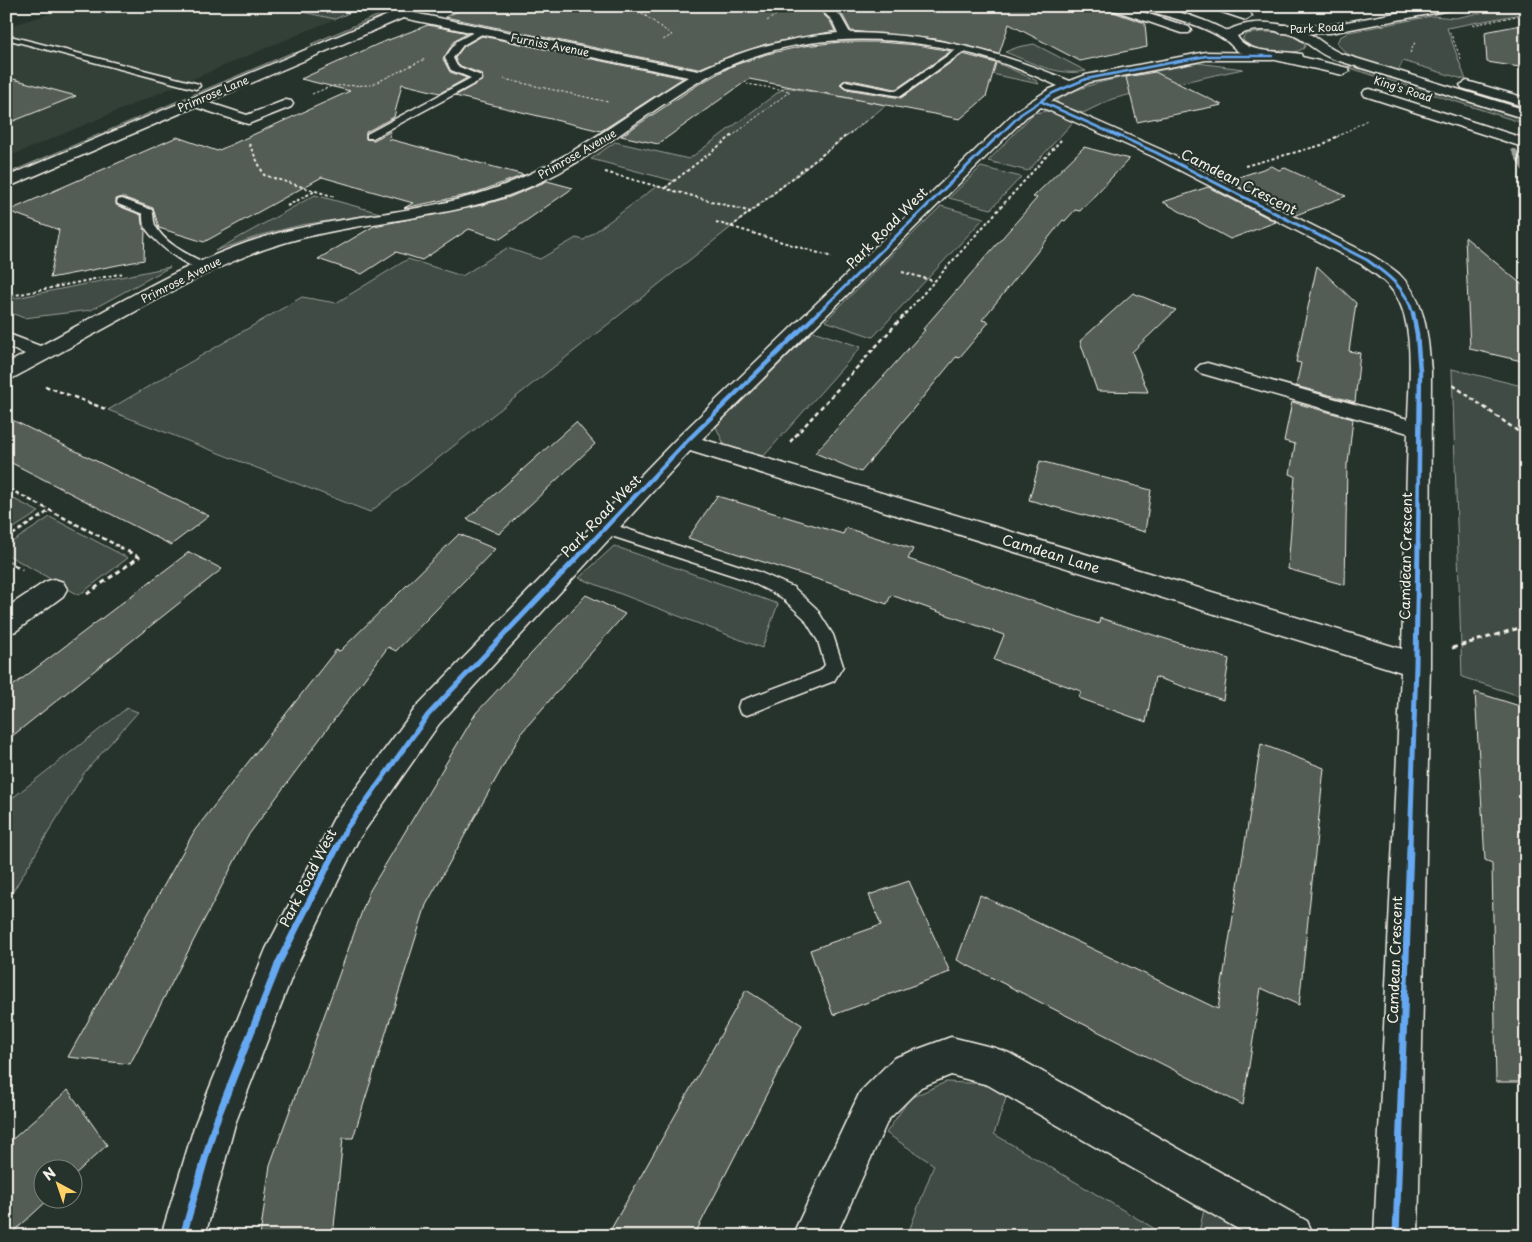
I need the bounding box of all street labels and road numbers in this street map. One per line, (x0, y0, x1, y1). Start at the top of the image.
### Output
street label: Park Road (1289, 18, 1345, 37)
street label: Furniss Avenue (509, 29, 591, 60)
street label: Primrose Lane (174, 71, 251, 116)
street label: King's Road (1372, 71, 1435, 106)
street label: Primrose Avenue (534, 124, 619, 183)
street label: Camdean Crescent (1178, 143, 1301, 220)
street label: Park Road West (841, 182, 932, 273)
street label: Primrose Avenue (138, 252, 224, 307)
street label: Park Road West (556, 469, 646, 562)
street label: Camdean Crescent (1394, 492, 1417, 620)
street label: Camdean Lane (1000, 529, 1103, 578)
street label: Park Road West (274, 825, 342, 931)
street label: Camdean Crescent (1382, 896, 1407, 1024)

